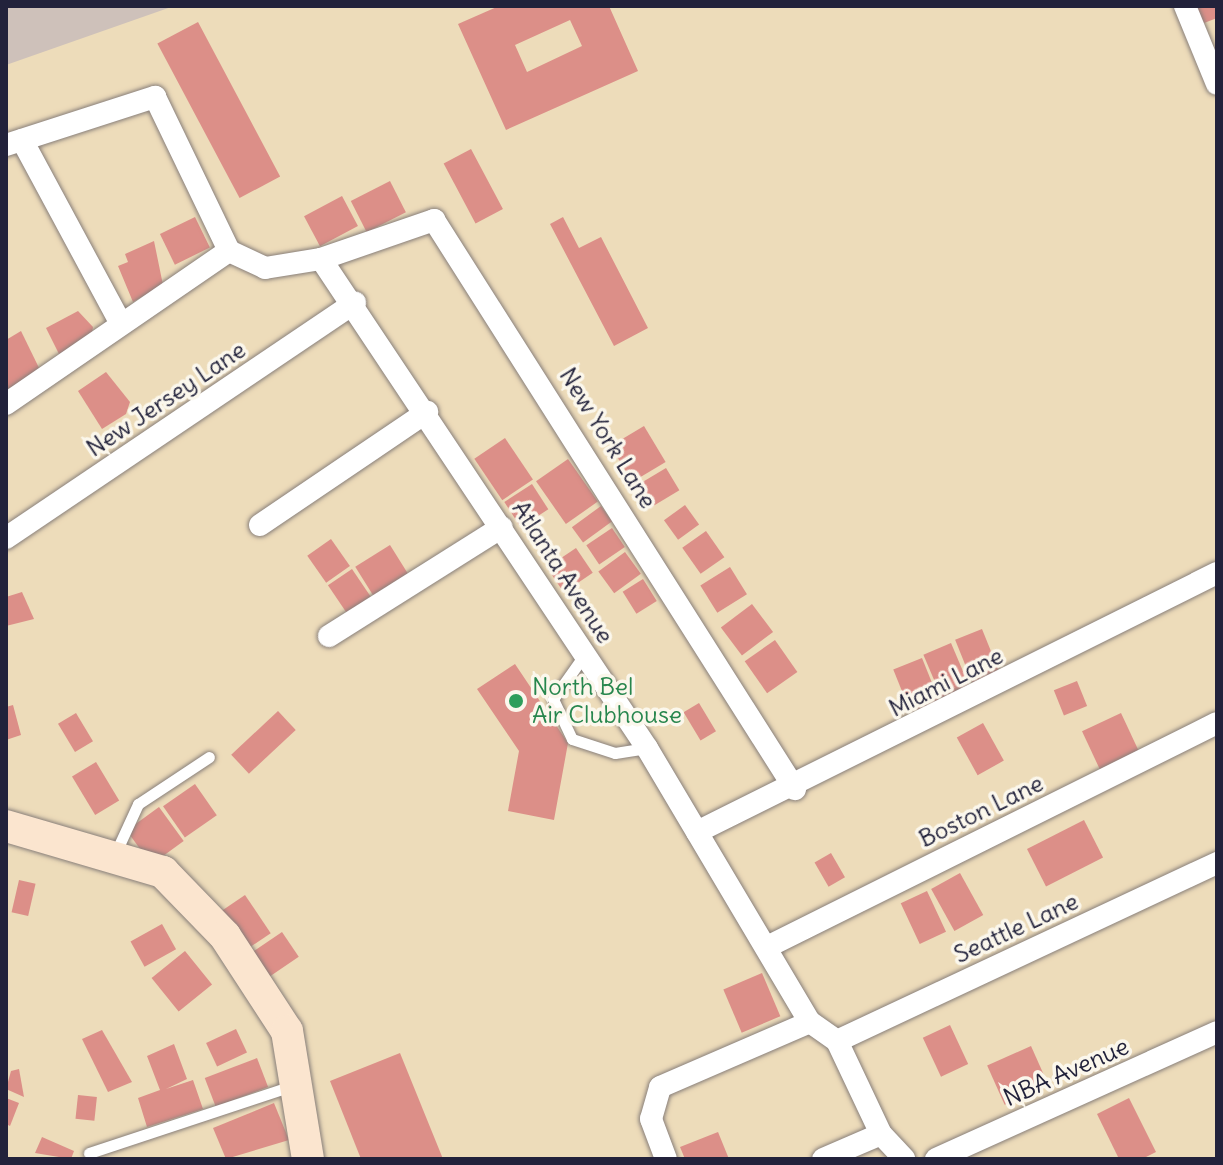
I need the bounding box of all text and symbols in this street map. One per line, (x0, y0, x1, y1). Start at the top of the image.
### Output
street label: New Jersey Lane (81, 335, 251, 463)
street label: New York Lane (553, 362, 663, 514)
street label: Atlanta Avenue (506, 495, 620, 649)
street label: Miami Lane (884, 641, 1008, 723)
place label: North Bel Air Clubhouse (532, 673, 682, 729)
marker: North Bel Air Clubhouse (507, 692, 525, 710)
street label: Boston Lane (914, 769, 1048, 853)
street label: Seattle Lane (949, 887, 1083, 969)
street label: NBA Avenue (999, 1032, 1133, 1112)

